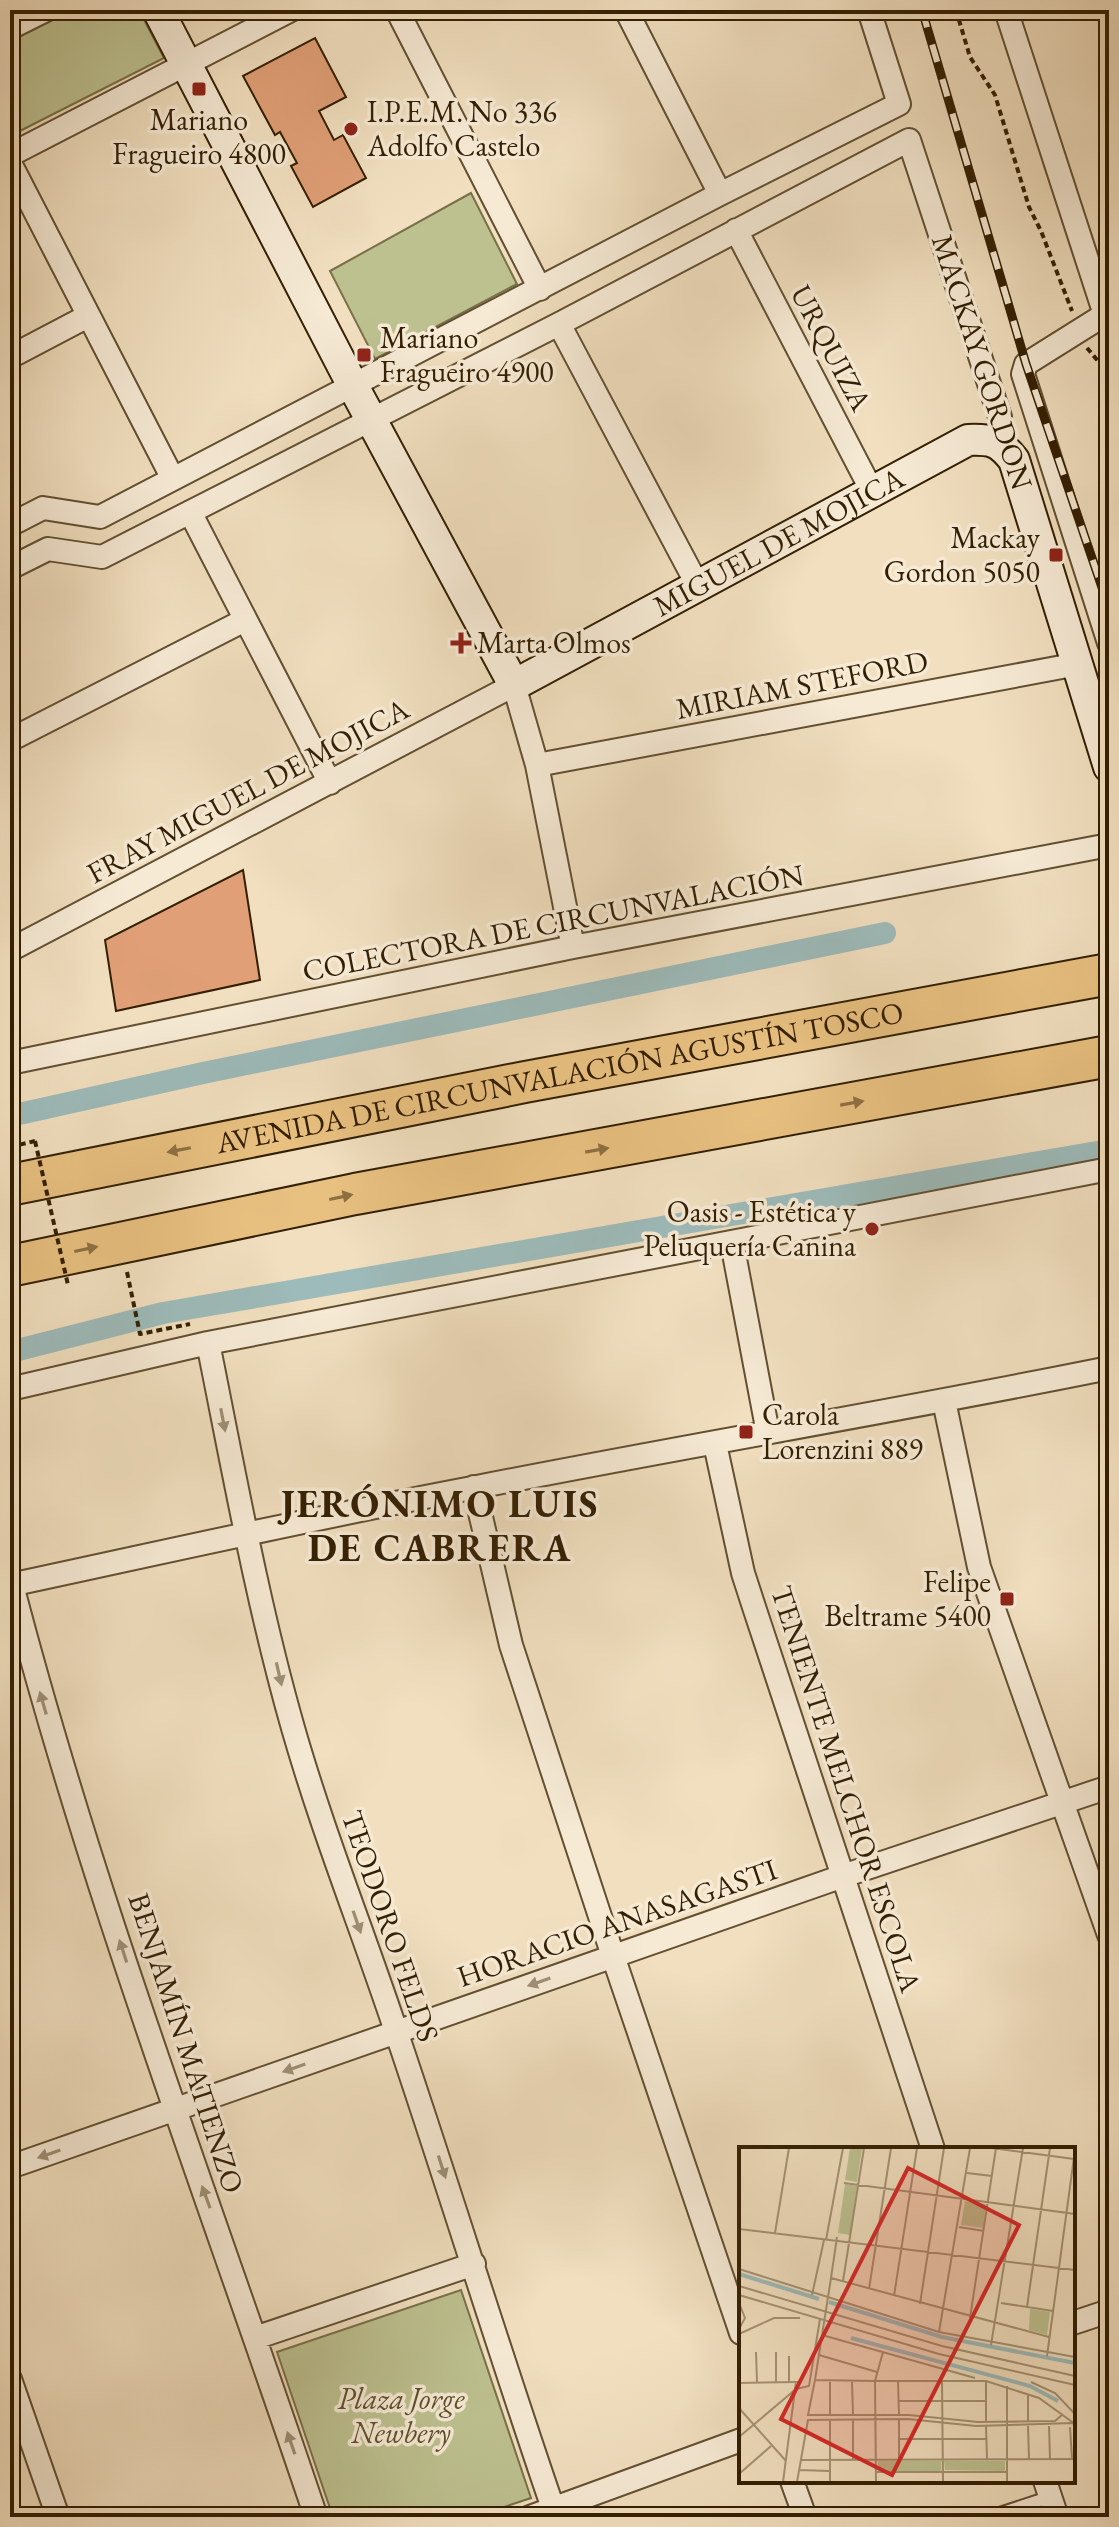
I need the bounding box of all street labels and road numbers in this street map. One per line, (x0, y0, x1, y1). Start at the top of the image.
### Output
street label: MACKAY GORDON (923, 229, 1042, 495)
street label: URQUIZA (782, 278, 881, 418)
street label: MIGUEL DE MOJICA (646, 458, 911, 625)
street label: MIRIAM STEFORD (673, 641, 931, 728)
street label: FRAY MIGUEL DE MOJICA (80, 689, 416, 892)
street label: COLECTORA DE CIRCUNVALACIÓN (299, 855, 807, 990)
street label: AVENIDA DE CIRCUNVALACIÓN AGUSTÍN TOSCO (212, 992, 906, 1163)
street label: TENIENTE MELCHOR ESCOLA (762, 1581, 931, 1997)
street label: TEODORO FELDS (333, 1805, 448, 2047)
street label: HORACIO ANASAGASTI (452, 1849, 782, 1996)
street label: BENJAMÍN MATIENZO (120, 1888, 253, 2198)

